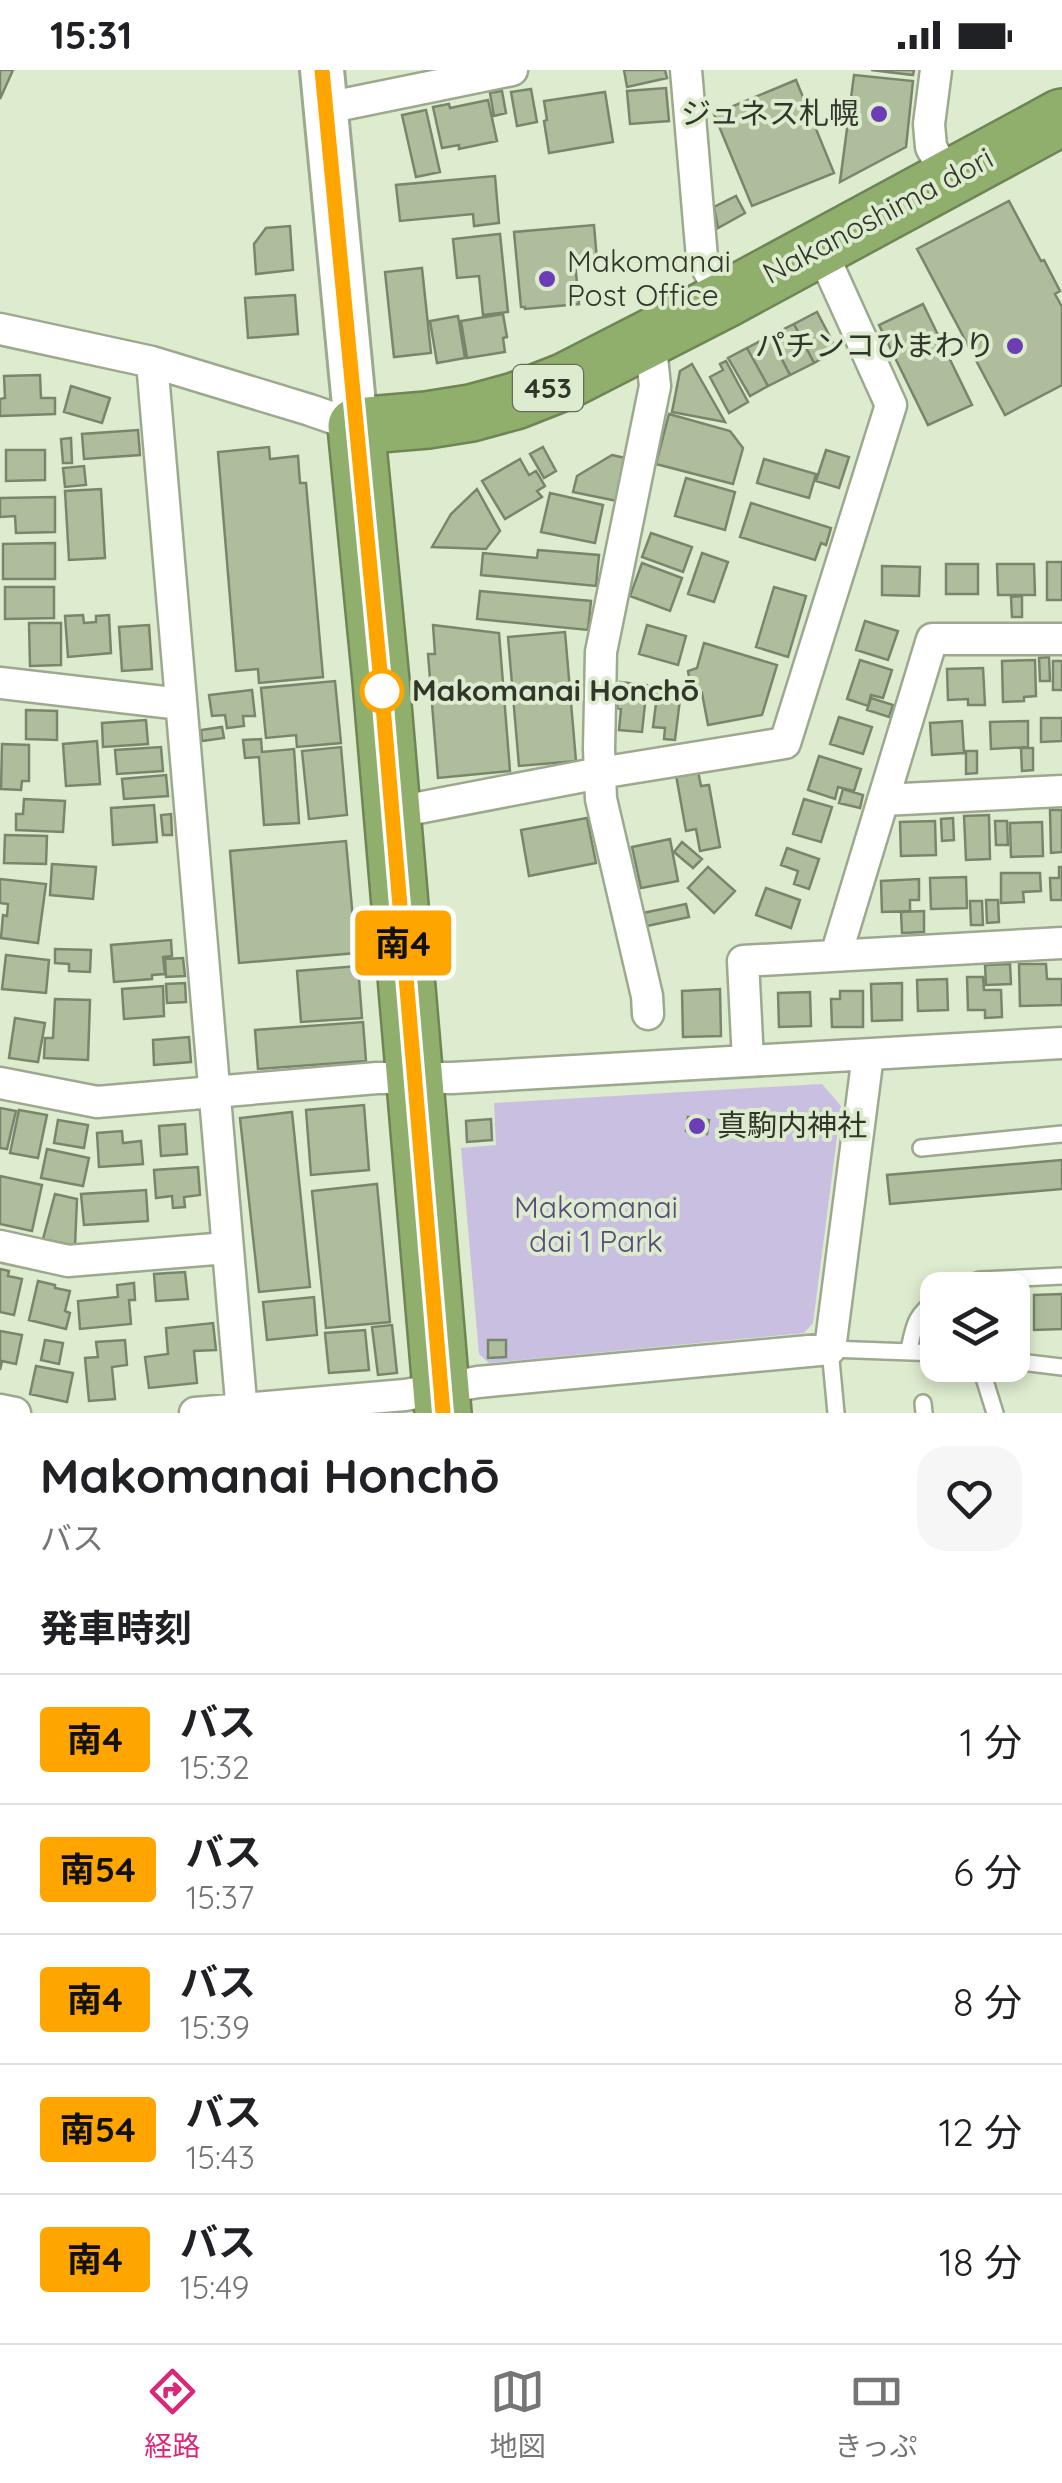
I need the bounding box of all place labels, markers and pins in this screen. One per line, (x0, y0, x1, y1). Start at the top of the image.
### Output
place label: ジュネス札幌 (681, 94, 859, 132)
marker: ジュネス札幌 (868, 103, 890, 125)
place label: Makomanai Post Office (567, 242, 731, 314)
marker: Makomanai Post Office (536, 268, 558, 290)
place label: パチンコひまわり (755, 326, 995, 364)
marker: パチンコひまわり (1004, 335, 1026, 357)
marker: Makomanai Honchō (361, 670, 403, 712)
place label: Makomanai Honchō (412, 671, 699, 709)
place label: 真駒内神社 (717, 1106, 867, 1144)
marker: 真駒内神社 (686, 1115, 708, 1137)

